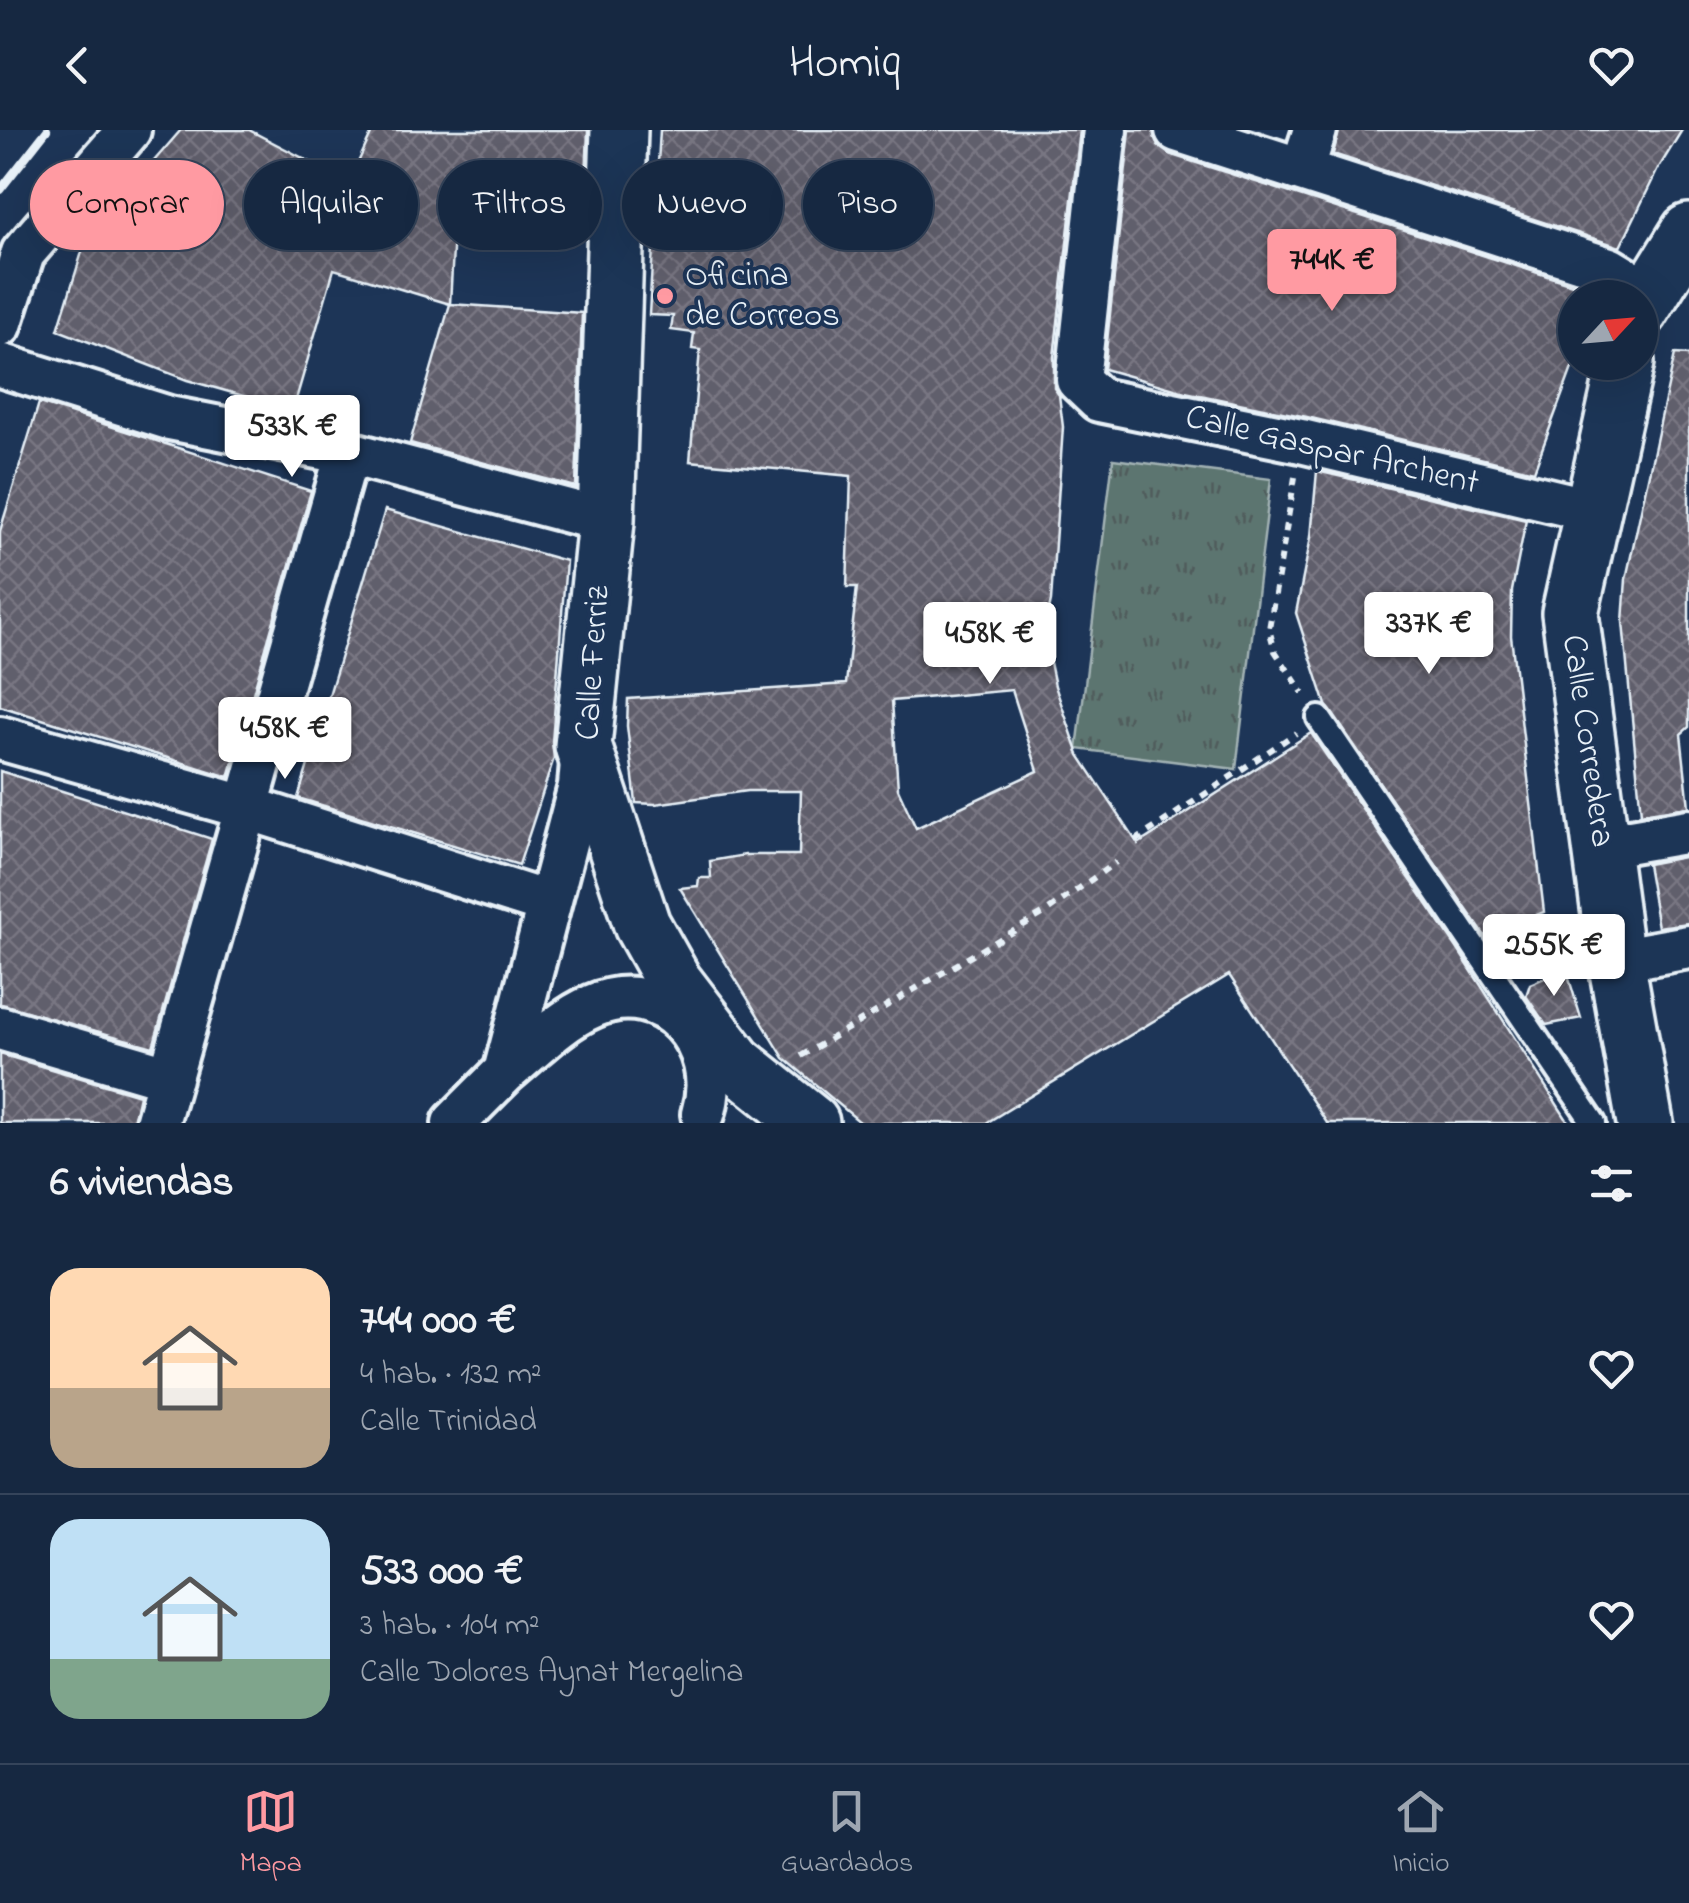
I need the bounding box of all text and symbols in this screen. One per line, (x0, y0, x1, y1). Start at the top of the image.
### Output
text: Homiq (789, 32, 900, 98)
icon: back (50, 38, 105, 93)
icon: heart (1584, 38, 1639, 93)
chip: Comprar (30, 160, 224, 250)
chip: Alquilar (244, 160, 418, 250)
chip: Filtros (438, 160, 602, 250)
chip: Nuevo (622, 160, 783, 250)
chip: Piso (803, 160, 933, 250)
pin: 744K € (1251, 229, 1413, 314)
text: 744K € (1289, 238, 1375, 285)
place label: Oficina de Correos (685, 251, 840, 342)
north arrow (1558, 280, 1658, 380)
map controls (1558, 280, 1658, 380)
marker: Oficina de Correos (654, 285, 676, 307)
street label: Calle Gaspar Archent (1180, 392, 1484, 510)
pin: 533K € (211, 395, 373, 480)
text: 533K € (247, 404, 337, 451)
street label: Calle Ferriz (563, 583, 625, 742)
pin: 337K € (1348, 592, 1510, 677)
text: 337K € (1386, 601, 1472, 648)
pin: 458K € (909, 602, 1071, 687)
text: 458K € (945, 611, 1035, 658)
street label: Calle Corredera (1547, 631, 1627, 851)
pin: 458K € (204, 697, 366, 782)
text: 458K € (240, 706, 330, 753)
pin: 255K € (1473, 914, 1635, 999)
text: 255K € (1505, 923, 1603, 970)
text: 6 viviendas (50, 1153, 234, 1214)
icon: filters (1584, 1156, 1639, 1211)
text: 744 000 € (360, 1291, 517, 1352)
icon: home (130, 1308, 250, 1428)
icon: heart (1584, 1341, 1639, 1396)
text: 4 hab. · 132 m² (360, 1352, 542, 1399)
text: Calle Trinidad (360, 1399, 537, 1446)
text: 533 000 € (360, 1542, 523, 1603)
icon: home (130, 1559, 250, 1679)
icon: heart (1584, 1592, 1639, 1647)
text: 3 hab. · 104 m² (360, 1603, 539, 1650)
text: Calle Dolores Aynat Mergelina (360, 1650, 744, 1697)
tab: Mapa (239, 1784, 302, 1885)
tab: Guardados (781, 1784, 913, 1885)
tab: Inicio (1392, 1784, 1450, 1885)

